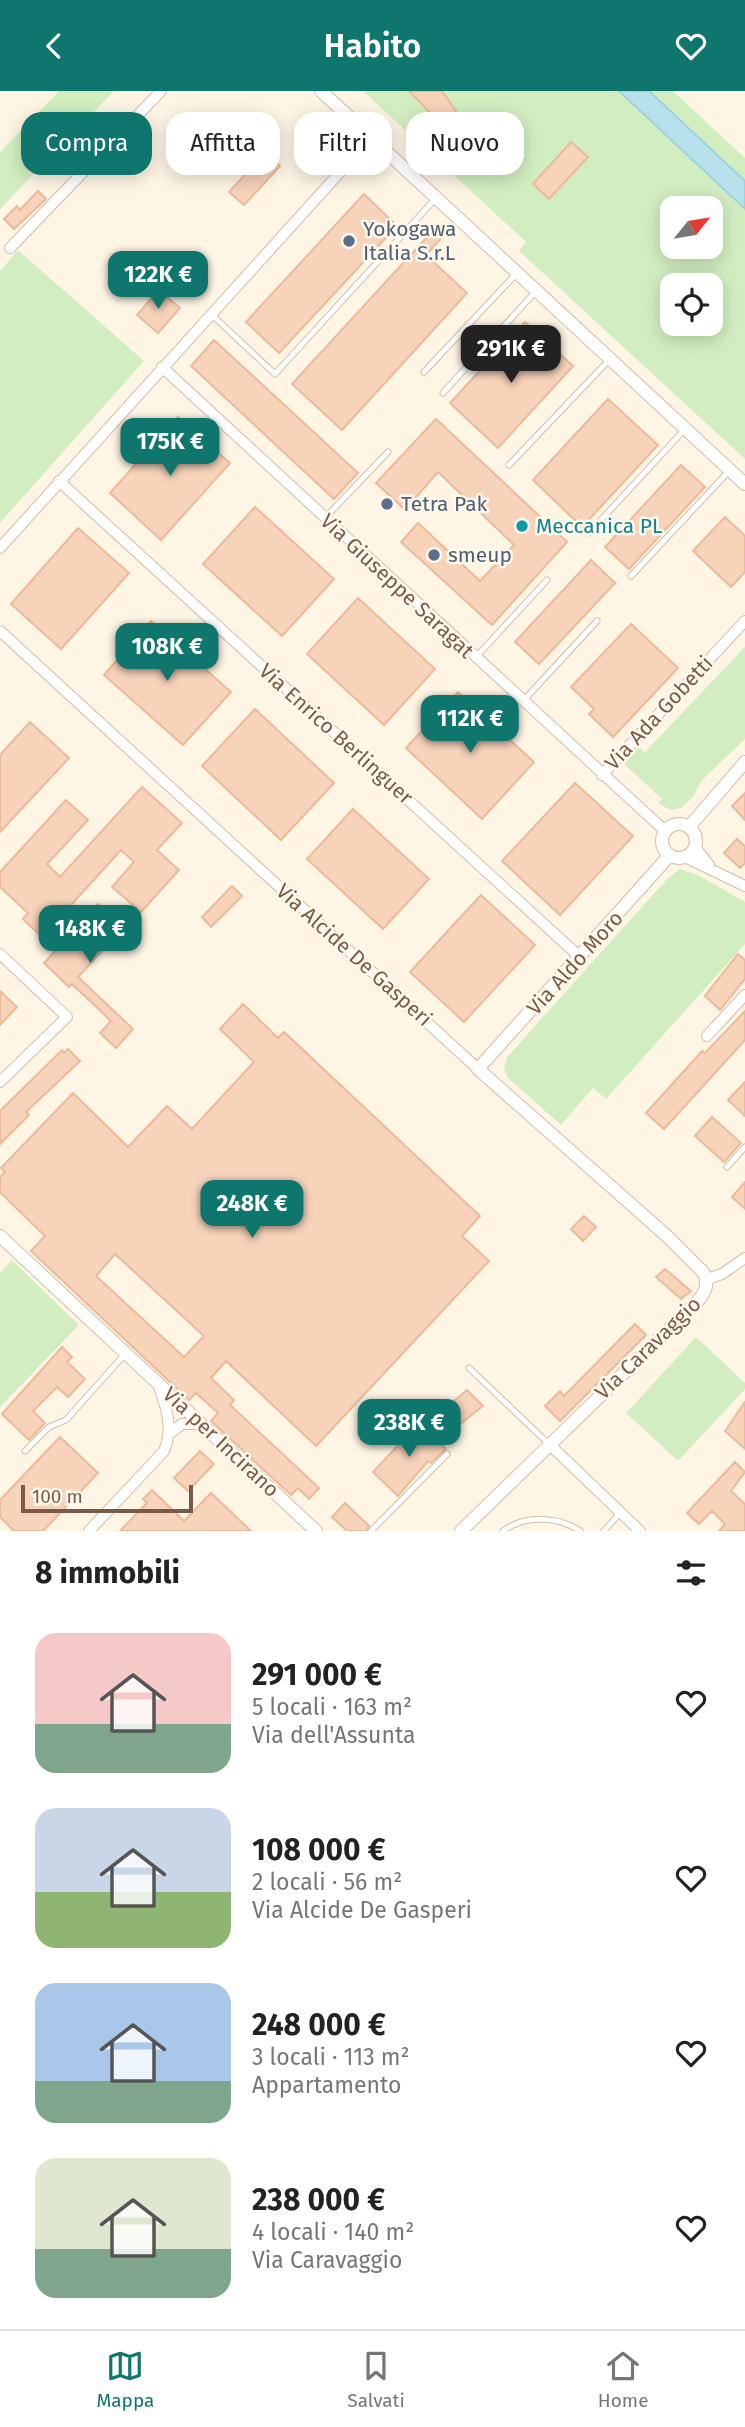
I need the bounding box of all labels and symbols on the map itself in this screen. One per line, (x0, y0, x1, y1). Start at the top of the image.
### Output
north arrow (660, 196, 723, 259)
place label: Yokogawa Italia S.r.L (363, 216, 456, 266)
marker: Yokogawa Italia S.r.L (341, 233, 357, 249)
pin: 122K € (101, 251, 215, 311)
pin: 291K € (454, 325, 568, 385)
pin: 175K € (113, 419, 227, 478)
place label: Tetra Pak (401, 491, 488, 517)
marker: Tetra Pak (379, 496, 395, 512)
street label: Via Giuseppe Saragat (315, 508, 479, 664)
place label: Meccanica PL (536, 513, 663, 539)
marker: Meccanica PL (514, 518, 530, 534)
place label: smeup (448, 542, 512, 568)
marker: smeup (426, 547, 442, 563)
pin: 108K € (110, 623, 224, 683)
street label: Via Ada Gobetti (599, 650, 719, 776)
street label: Via Enrico Berlinguer (254, 658, 418, 810)
pin: 112K € (413, 695, 527, 755)
street label: Via Alcide De Gasperi (271, 878, 437, 1032)
pin: 148K € (33, 905, 147, 965)
street label: Via Aldo Moro (521, 905, 629, 1021)
pin: 248K € (195, 1181, 309, 1240)
street label: Via Caravaggio (590, 1291, 706, 1405)
street label: Via per Incirano (157, 1381, 285, 1503)
pin: 238K € (352, 1399, 466, 1459)
scale bar (21, 1482, 192, 1514)

